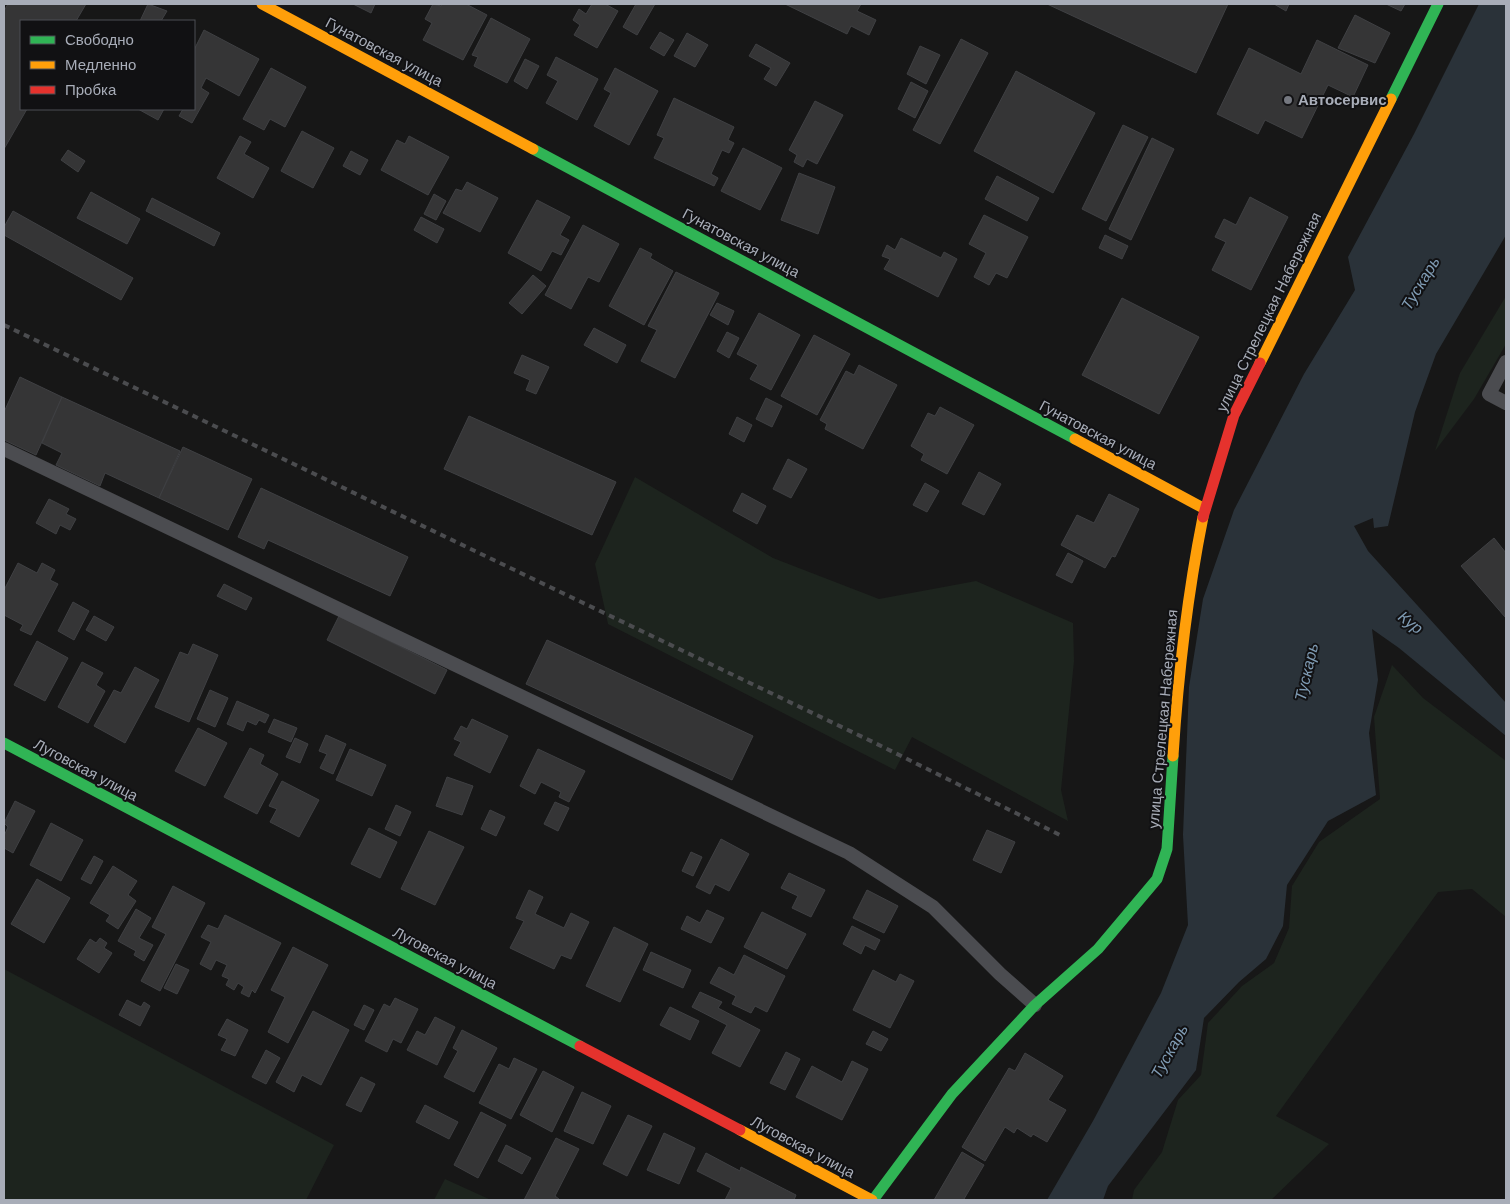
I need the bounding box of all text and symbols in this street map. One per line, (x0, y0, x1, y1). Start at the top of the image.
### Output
street label: Гунатовская улица (323, 14, 446, 90)
legend (20, 20, 195, 110)
text: Свободно (65, 31, 134, 48)
text: Медленно (65, 56, 136, 73)
text: Пробка (65, 81, 117, 98)
place label: Автосервис (1298, 91, 1387, 108)
marker: Автосервис (1282, 94, 1294, 106)
street label: Гунатовская улица (680, 205, 803, 281)
street label: улица Стрелецкая Набережная (1213, 209, 1324, 414)
water label: Тускарь (1398, 254, 1443, 313)
street label: Гунатовская улица (1037, 397, 1160, 473)
water label: Кур (1395, 608, 1426, 637)
street label: улица Стрелецкая Набережная (1144, 609, 1181, 829)
water label: Тускарь (1292, 641, 1321, 703)
street label: Луговская улица (31, 735, 142, 804)
street label: Луговская улица (390, 923, 501, 992)
water label: Тускарь (1148, 1021, 1191, 1081)
street label: Луговская улица (748, 1112, 859, 1181)

